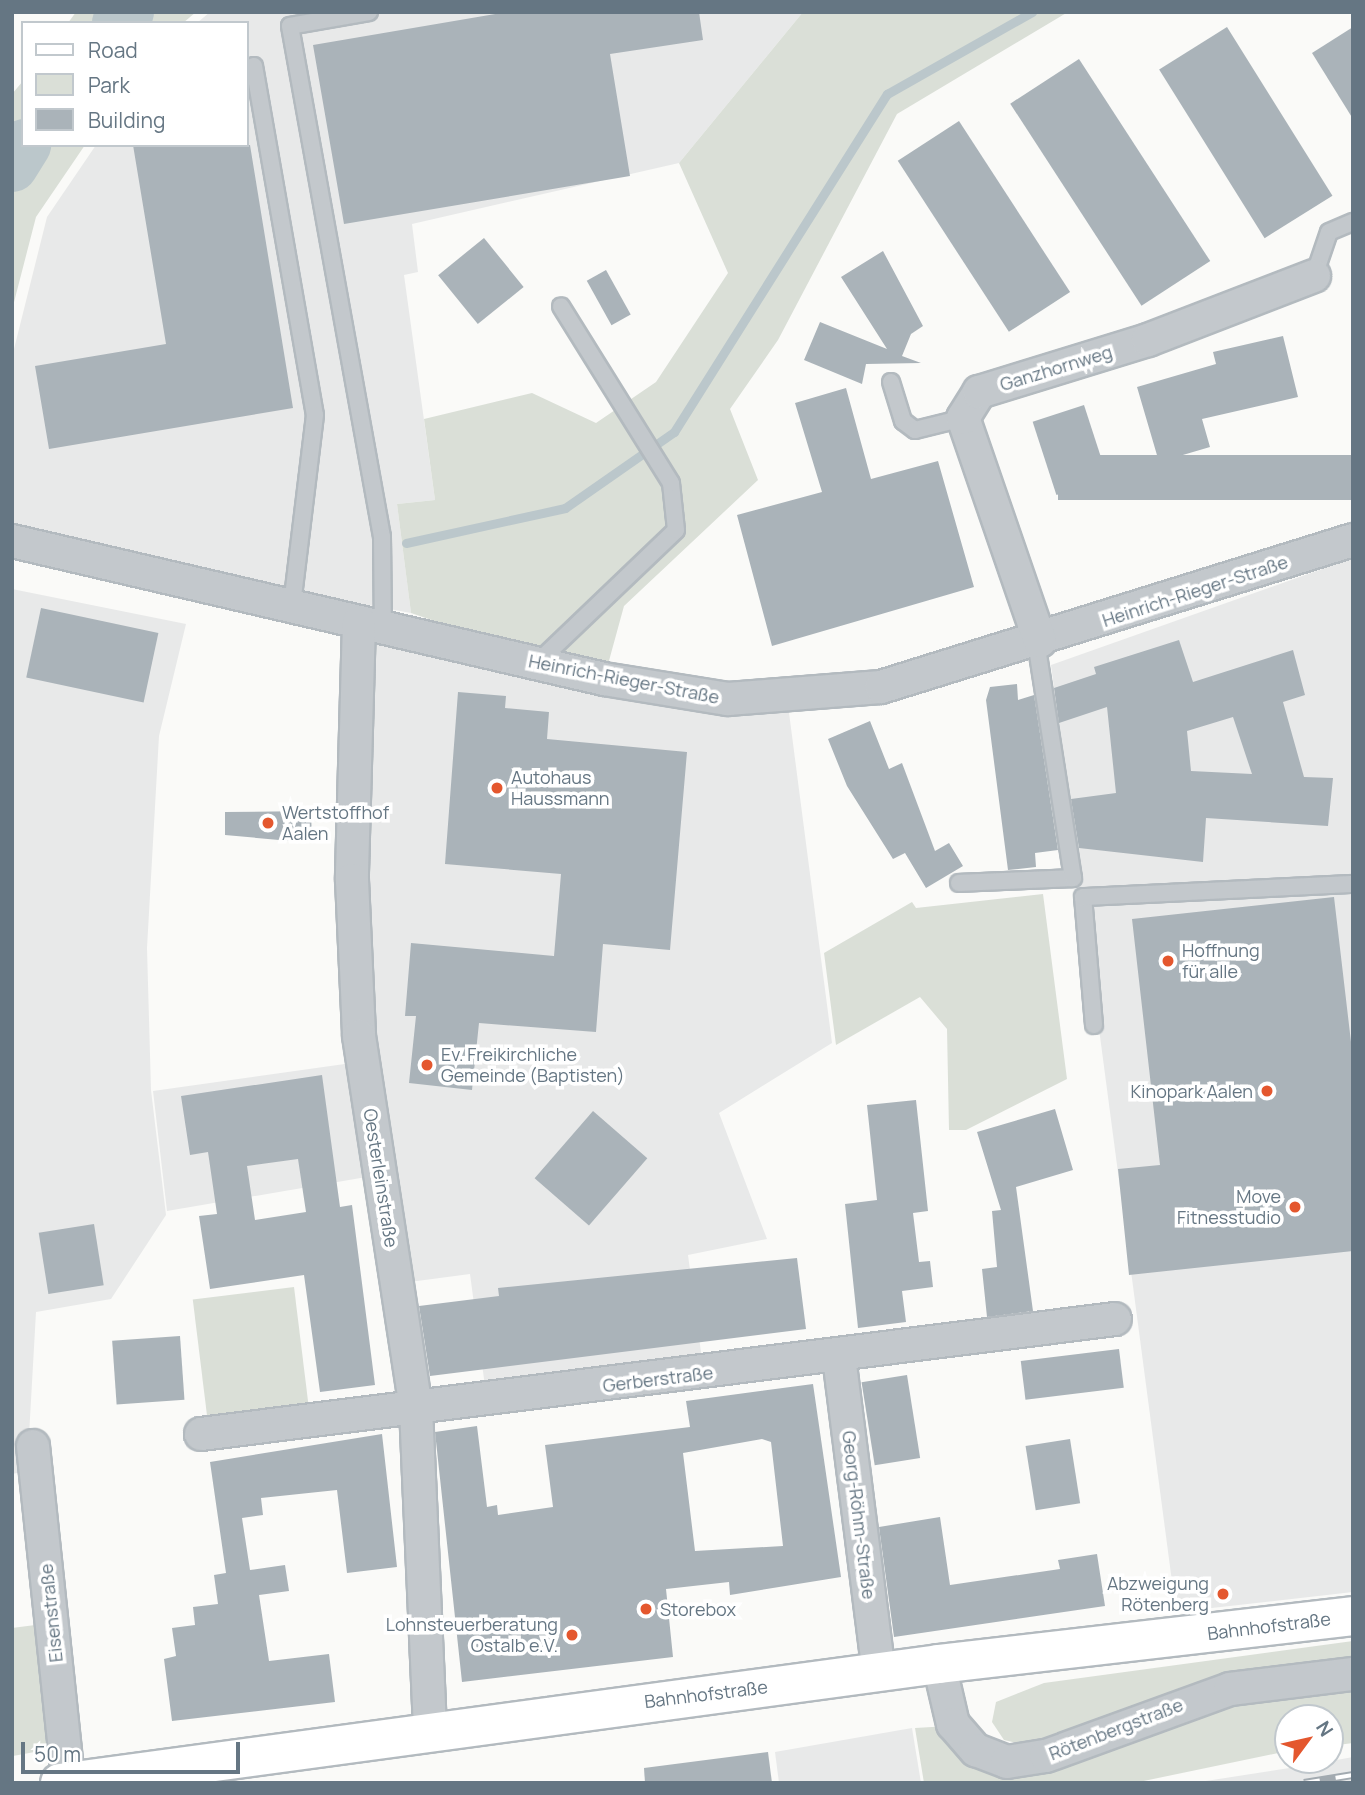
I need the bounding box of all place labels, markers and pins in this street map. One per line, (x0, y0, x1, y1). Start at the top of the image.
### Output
place label: Autohaus Haussmann (511, 767, 610, 810)
marker: Autohaus Haussmann (489, 780, 505, 796)
place label: Wertstoffhof Aalen (282, 802, 389, 844)
marker: Wertstoffhof Aalen (260, 815, 276, 831)
place label: Hoffnung für alle (1182, 940, 1260, 982)
marker: Hoffnung für alle (1160, 953, 1176, 969)
place label: Ev. Freikirchliche Gemeinde (Baptisten) (441, 1044, 625, 1086)
marker: Ev. Freikirchliche Gemeinde (Baptisten) (419, 1057, 435, 1073)
place label: Kinopark Aalen (1131, 1080, 1253, 1102)
marker: Kinopark Aalen (1259, 1083, 1275, 1099)
place label: Move Fitnesstudio (1177, 1186, 1281, 1228)
marker: Move Fitnesstudio (1287, 1199, 1303, 1215)
place label: Abzweigung Rötenberg (1107, 1573, 1209, 1616)
marker: Abzweigung Rötenberg (1215, 1586, 1231, 1602)
place label: Storebox (660, 1598, 736, 1620)
marker: Storebox (638, 1601, 654, 1617)
place label: Lohnsteuerberatung Ostalb e.V. (386, 1614, 558, 1656)
marker: Lohnsteuerberatung Ostalb e.V. (564, 1627, 580, 1643)

